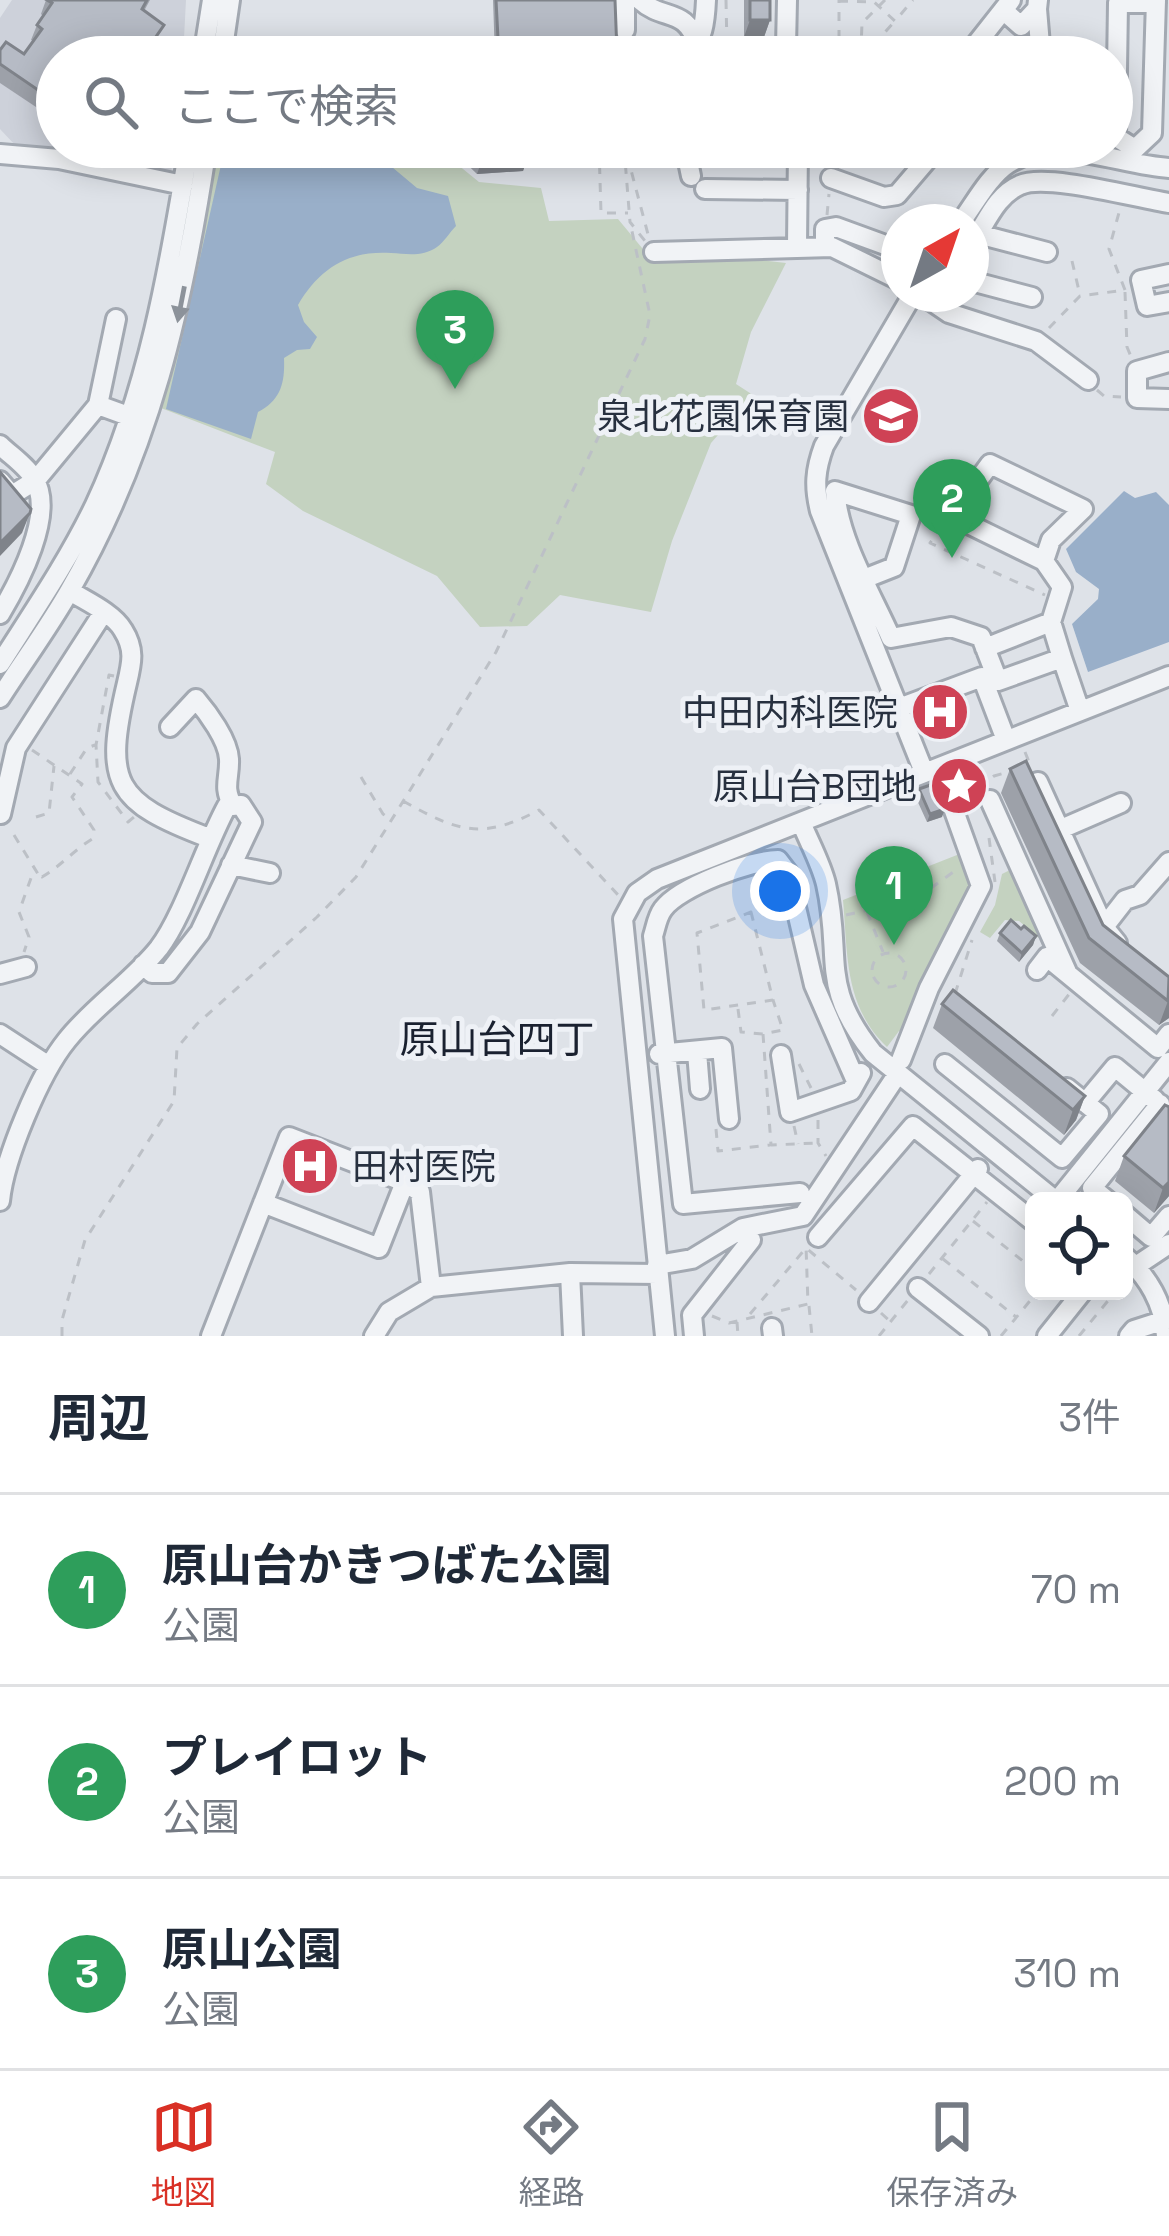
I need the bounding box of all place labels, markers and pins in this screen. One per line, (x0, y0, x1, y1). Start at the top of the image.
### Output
pin: 3 (416, 290, 494, 389)
school or university icon: 泉北花園保育園 (860, 385, 922, 447)
place label: 泉北花園保育園 (597, 394, 849, 440)
pin: 2 (913, 459, 991, 558)
hospital icon: 中田内科医院 (909, 681, 971, 743)
place label: 中田内科医院 (682, 690, 898, 736)
place icon: 原山台B団地 (928, 755, 990, 817)
place label: 原山台B団地 (713, 764, 917, 810)
pin: 1 (855, 846, 933, 945)
hospital icon: 田村医院 (279, 1135, 341, 1197)
place label: 田村医院 (352, 1144, 496, 1190)

